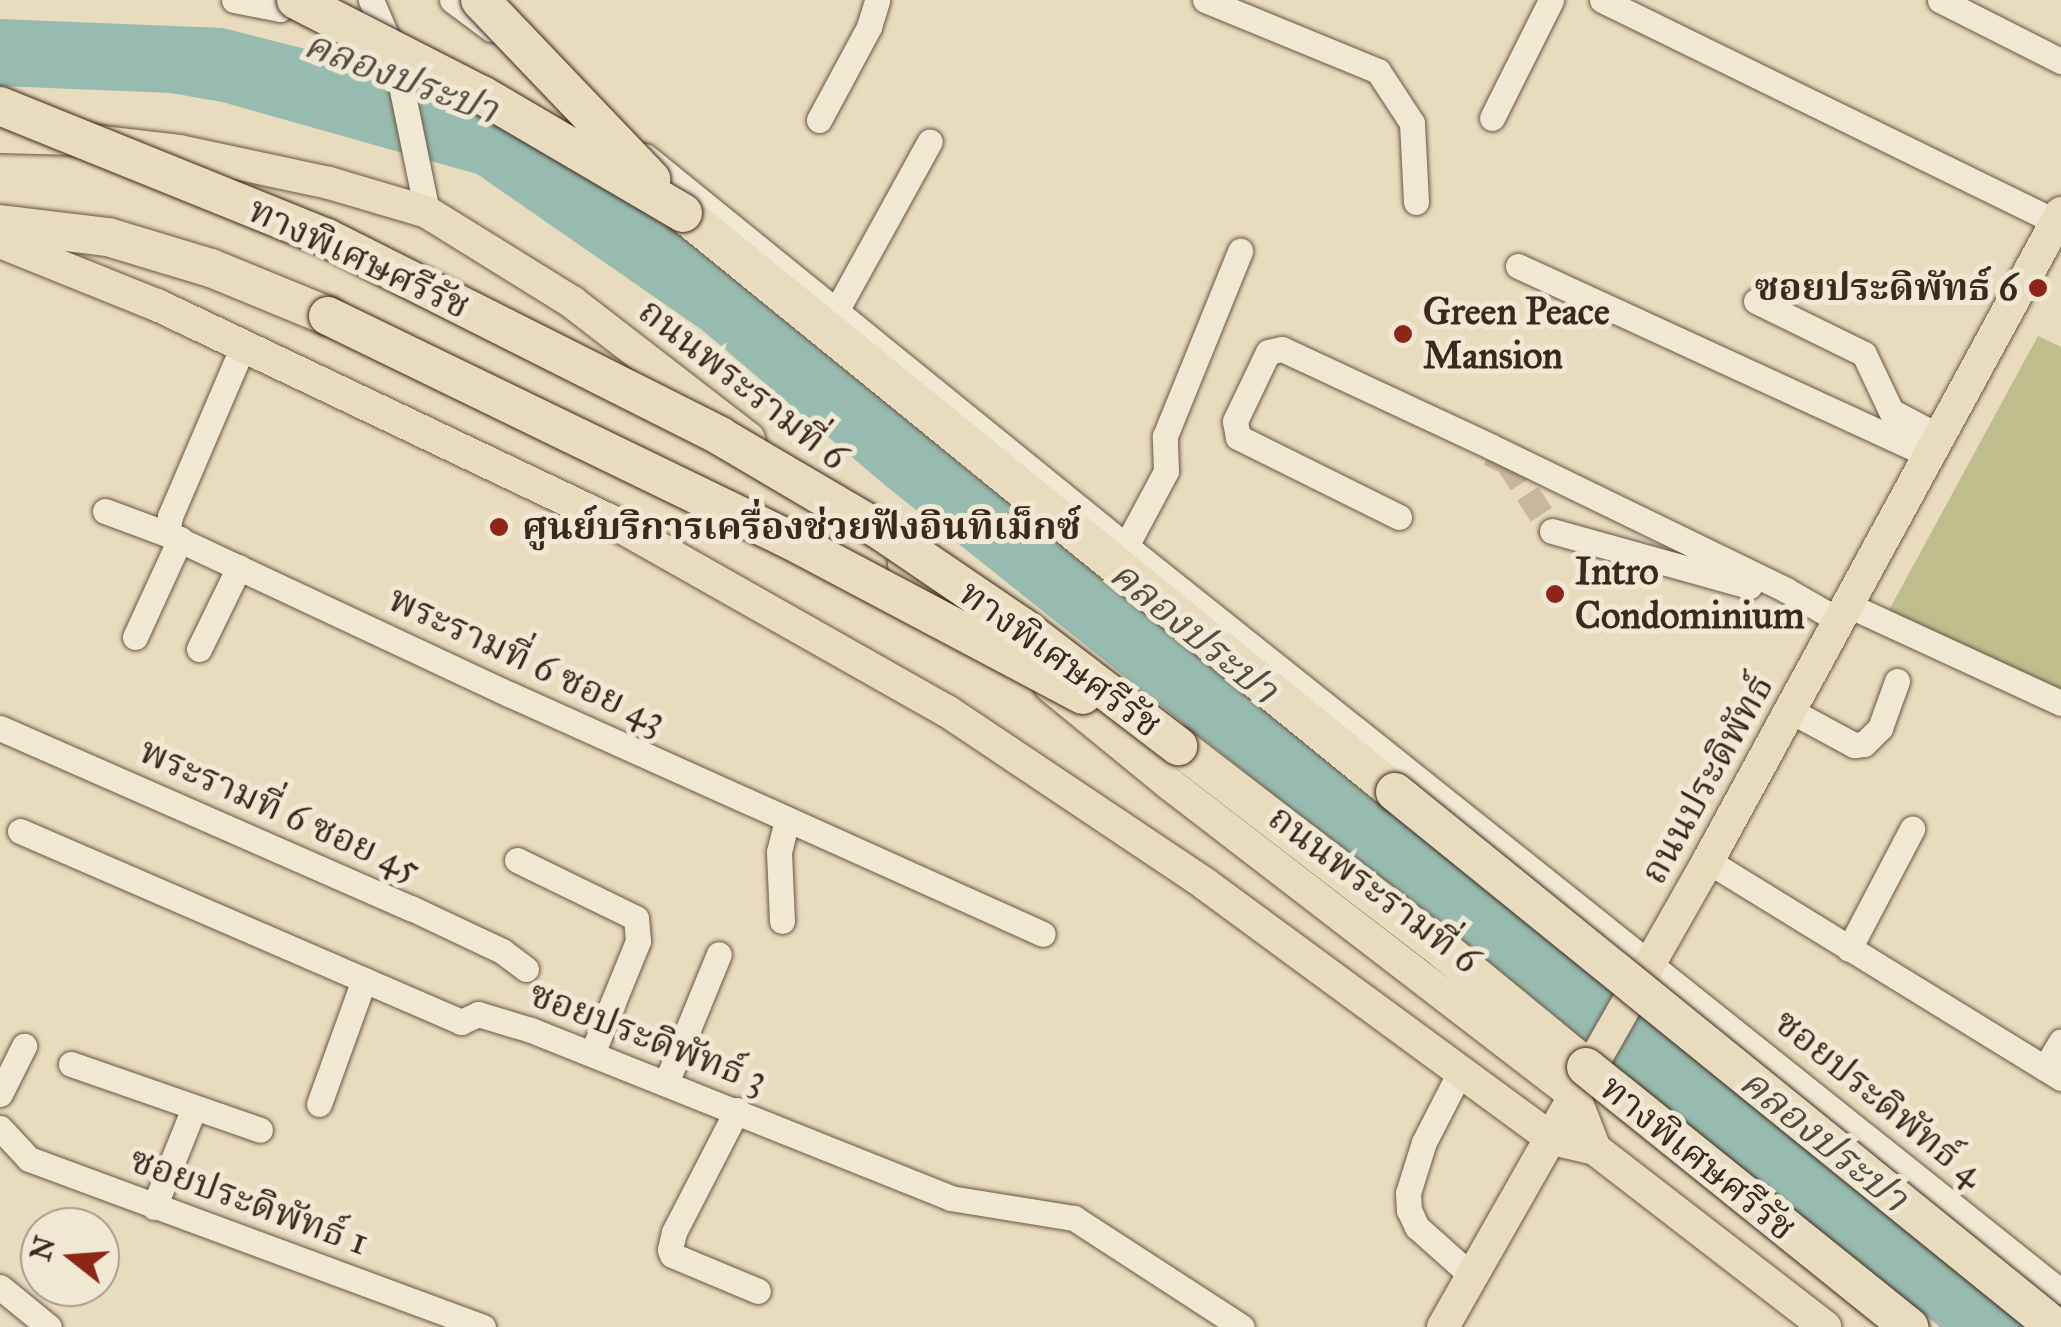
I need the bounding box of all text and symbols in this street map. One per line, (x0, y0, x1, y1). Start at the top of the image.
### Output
water label: คลองประปา (298, 20, 504, 134)
street label: ทางพิเศษศรีรัช (241, 187, 477, 329)
place label: ซอยประดิพัทธ์ 6 (1755, 265, 2018, 311)
marker: ซอยประดิพัทธ์ 6 (2027, 277, 2049, 299)
street label: ถนนพระรามที่ 6 (629, 288, 857, 480)
place label: Green Peace Mansion (1423, 289, 1610, 378)
marker: Green Peace Mansion (1392, 323, 1414, 345)
place label: ศูนย์บริการเครื่องช่วยฟังอินทิเม็กซ์ (522, 504, 1081, 550)
marker: ศูนย์บริการเครื่องช่วยฟังอินทิเม็กซ์ (486, 514, 512, 540)
place label: Intro Condominium (1575, 549, 1805, 638)
water label: คลองประปา (1100, 550, 1288, 714)
street label: ทางพิเศษศรีรัช (950, 571, 1170, 747)
street label: พระรามที่ 6 ซอย 43 (381, 576, 673, 744)
marker: Intro Condominium (1544, 583, 1566, 605)
street label: ถนนประดิพัทธ์ (1631, 666, 1783, 892)
street label: พระรามที่ 6 ซอย 45 (133, 728, 427, 892)
street label: ถนนพระรามที่ 6 (1259, 795, 1489, 983)
street label: ซอยประดิพัทธ์ 3 (523, 971, 773, 1103)
street label: ซอยประดิพัทธ์ 4 (1765, 1000, 1993, 1196)
water label: คลองประปา (1730, 1058, 1918, 1222)
street label: ทางพิเศษศรีรัช (1591, 1065, 1805, 1251)
street label: ซอยประดิพัทธ์ 1 (124, 1137, 374, 1265)
north arrow (20, 1207, 120, 1307)
text: N (23, 1232, 63, 1265)

